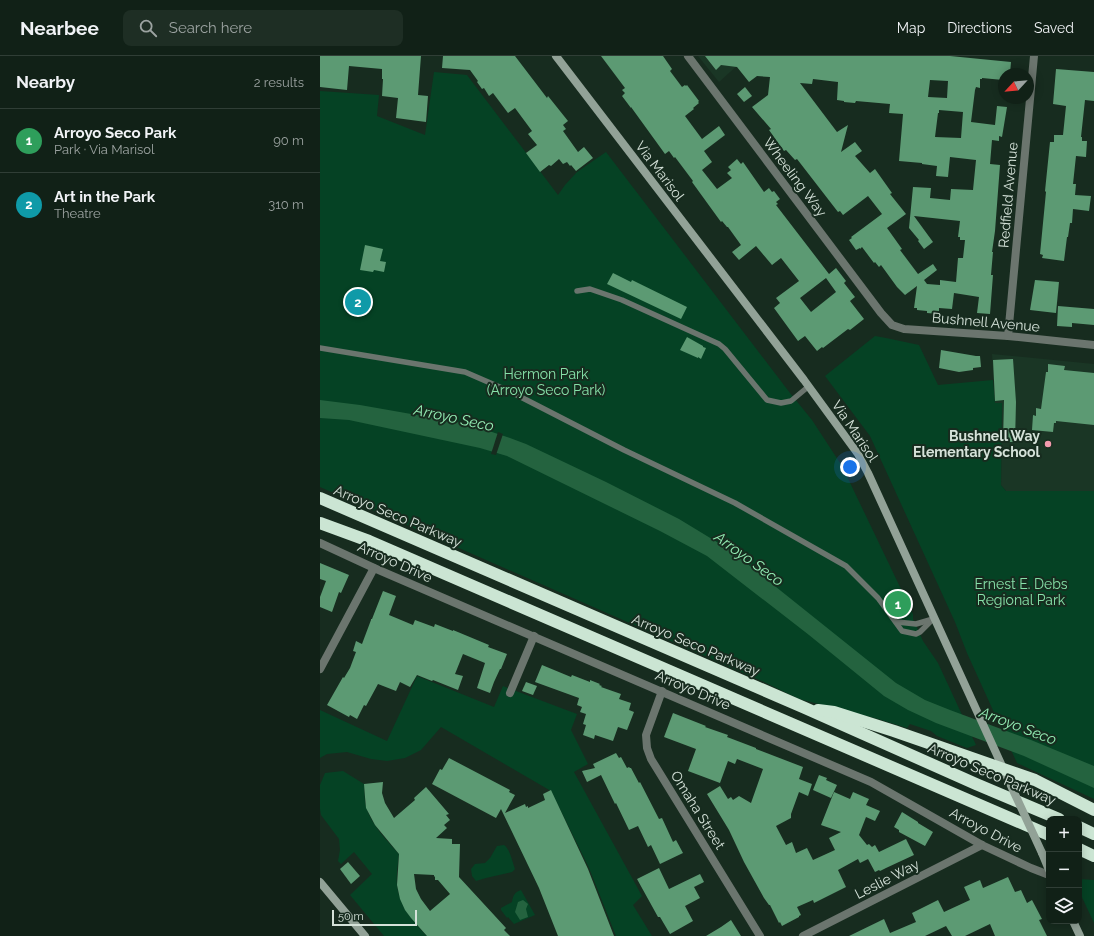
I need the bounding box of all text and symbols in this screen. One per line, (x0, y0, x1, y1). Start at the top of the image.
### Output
search box (123, 10, 403, 46)
text: Nearbee (20, 17, 99, 39)
icon: search (137, 17, 159, 39)
text: Search here (169, 19, 252, 37)
text: Map (897, 20, 925, 36)
text: Directions (947, 20, 1012, 36)
text: Saved (1034, 20, 1074, 36)
north arrow (998, 68, 1034, 104)
text: Nearby (16, 72, 75, 92)
text: 2 results (254, 75, 304, 90)
text: Arroyo Seco Park (54, 124, 176, 142)
text: 1 (26, 133, 32, 148)
text: 90 m (273, 133, 304, 148)
street label: Wheeling Way (760, 134, 830, 220)
street label: Via Marisol (632, 138, 688, 204)
text: Park · Via Marisol (54, 142, 155, 157)
street label: Redfield Avenue (995, 142, 1021, 248)
text: Art in the Park (54, 188, 155, 206)
text: 2 (25, 197, 33, 212)
text: 310 m (268, 197, 304, 212)
text: Theatre (54, 206, 101, 221)
pin: 2 (345, 287, 371, 317)
street label: Bushnell Avenue (931, 309, 1041, 335)
park label: Hermon Park (Arroyo Seco Park) (487, 366, 606, 398)
street label: Via Marisol (829, 397, 881, 465)
water label: Arroyo Seco (412, 401, 495, 435)
place label: Bushnell Way Elementary School (913, 428, 1041, 460)
marker: Bushnell Way Elementary School (1043, 439, 1053, 449)
your location (840, 457, 860, 477)
street label: Arroyo Seco Parkway (332, 482, 465, 550)
water label: Arroyo Seco (710, 527, 787, 590)
street label: Arroyo Drive (355, 538, 435, 586)
park label: Ernest E. Debs Regional Park (974, 576, 1068, 608)
pin: 1 (885, 589, 911, 619)
street label: Arroyo Seco Parkway (630, 611, 763, 679)
street label: Arroyo Drive (653, 667, 733, 713)
water label: Arroyo Seco (976, 703, 1059, 749)
street label: Arroyo Seco Parkway (926, 740, 1059, 808)
street label: Omaha Street (668, 768, 729, 852)
street label: Arroyo Drive (947, 804, 1025, 856)
map controls (1046, 816, 1082, 924)
button: + (1046, 816, 1082, 852)
button: − (1046, 852, 1082, 888)
street label: Leslie Way (852, 856, 922, 902)
button: layers (1046, 888, 1082, 924)
scale bar (332, 908, 417, 927)
text: 50 m (338, 910, 364, 923)

